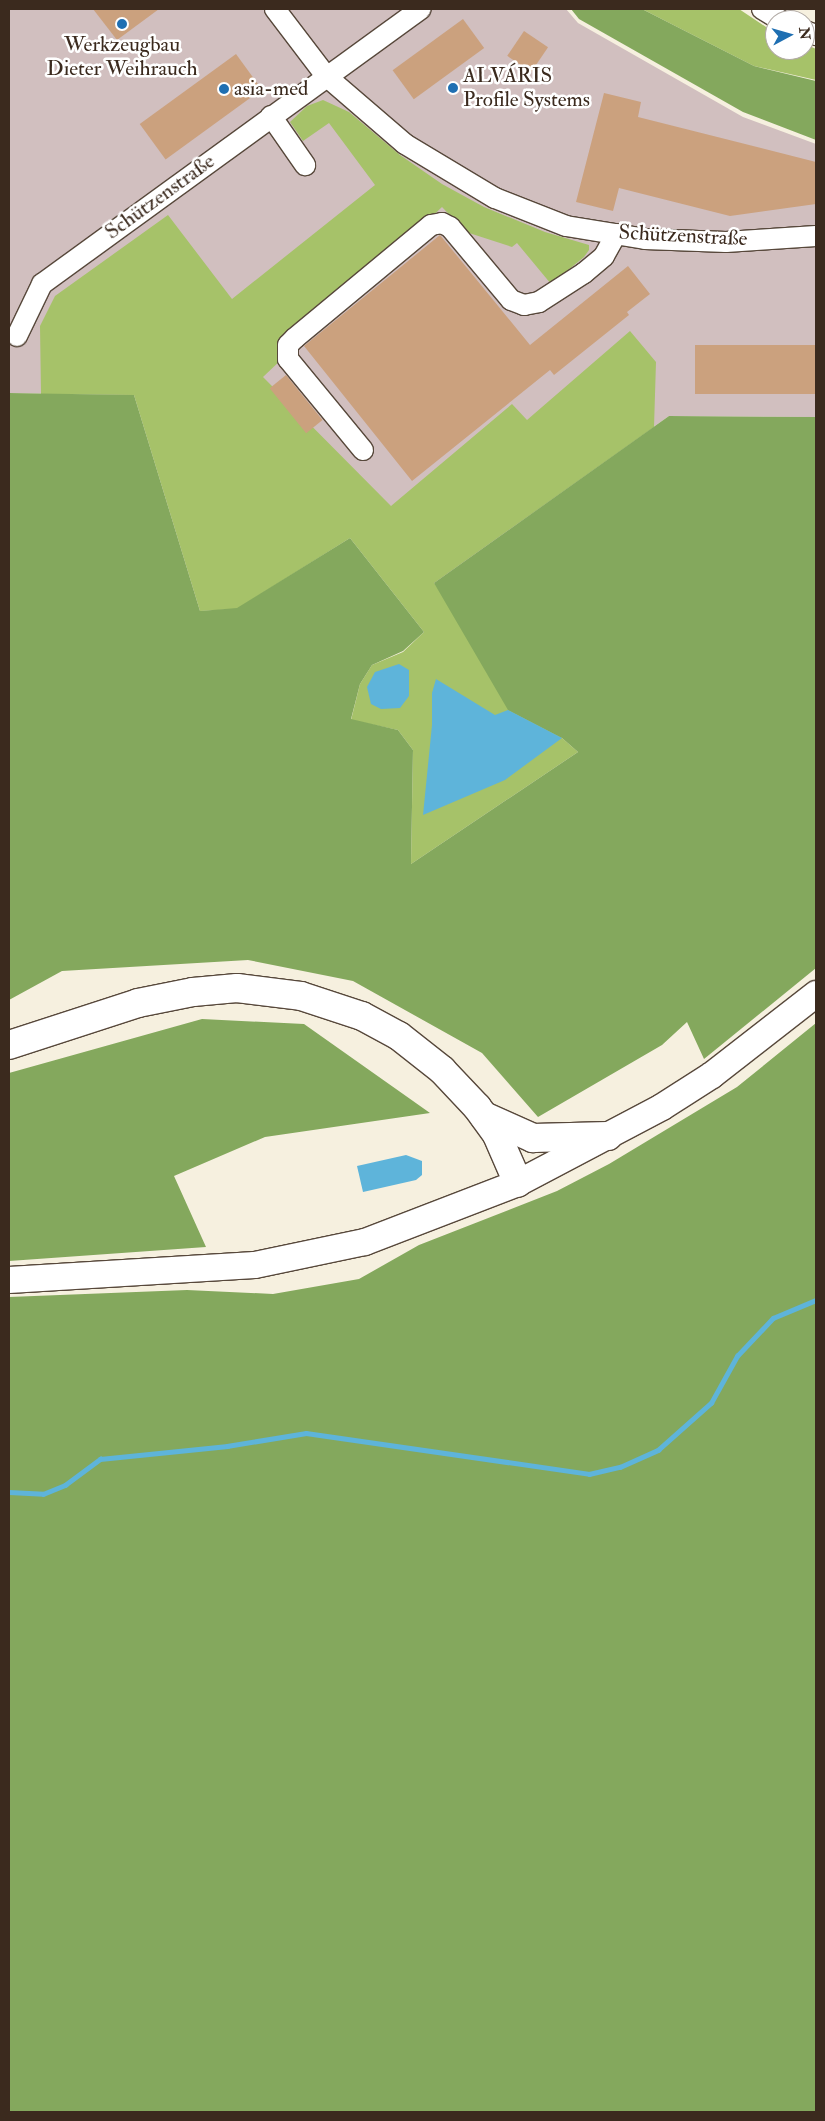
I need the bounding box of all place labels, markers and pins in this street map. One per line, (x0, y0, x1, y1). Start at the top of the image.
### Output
marker: Werkzeugbau Dieter Weihrauch (116, 18, 128, 30)
place label: Werkzeugbau Dieter Weihrauch (47, 32, 197, 82)
place label: ALVÁRIS Profile Systems (463, 63, 590, 113)
place label: asia-med (234, 76, 308, 102)
marker: ALVÁRIS Profile Systems (447, 82, 459, 94)
marker: asia-med (218, 83, 230, 95)

